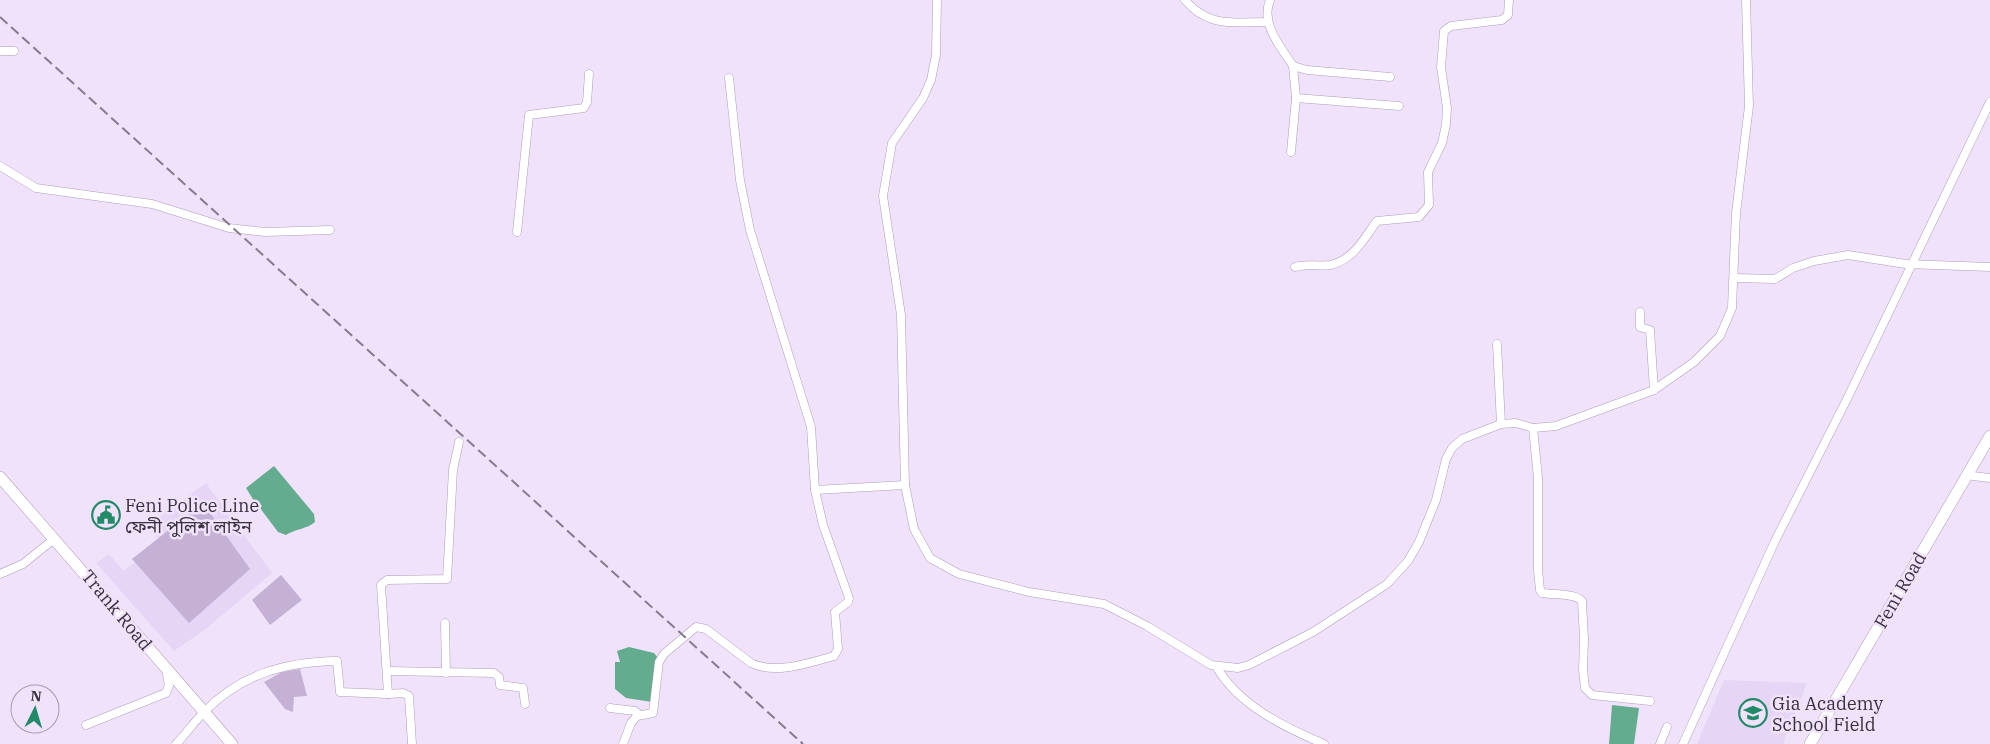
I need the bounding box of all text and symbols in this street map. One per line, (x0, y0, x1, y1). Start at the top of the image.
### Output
place label: Feni Police Line ফেনী পুলিশ লাইন (125, 494, 259, 538)
public building icon: Feni Police Line ফেনী পুলিশ লাইন (91, 500, 121, 530)
street label: Feni Road (1869, 548, 1931, 632)
street label: Trank Road (77, 565, 157, 655)
north arrow (10, 684, 60, 734)
text: N (30, 687, 42, 705)
place label: Gia Academy School Field (1772, 692, 1883, 736)
school or university icon: Gia Academy School Field (1738, 698, 1768, 728)

